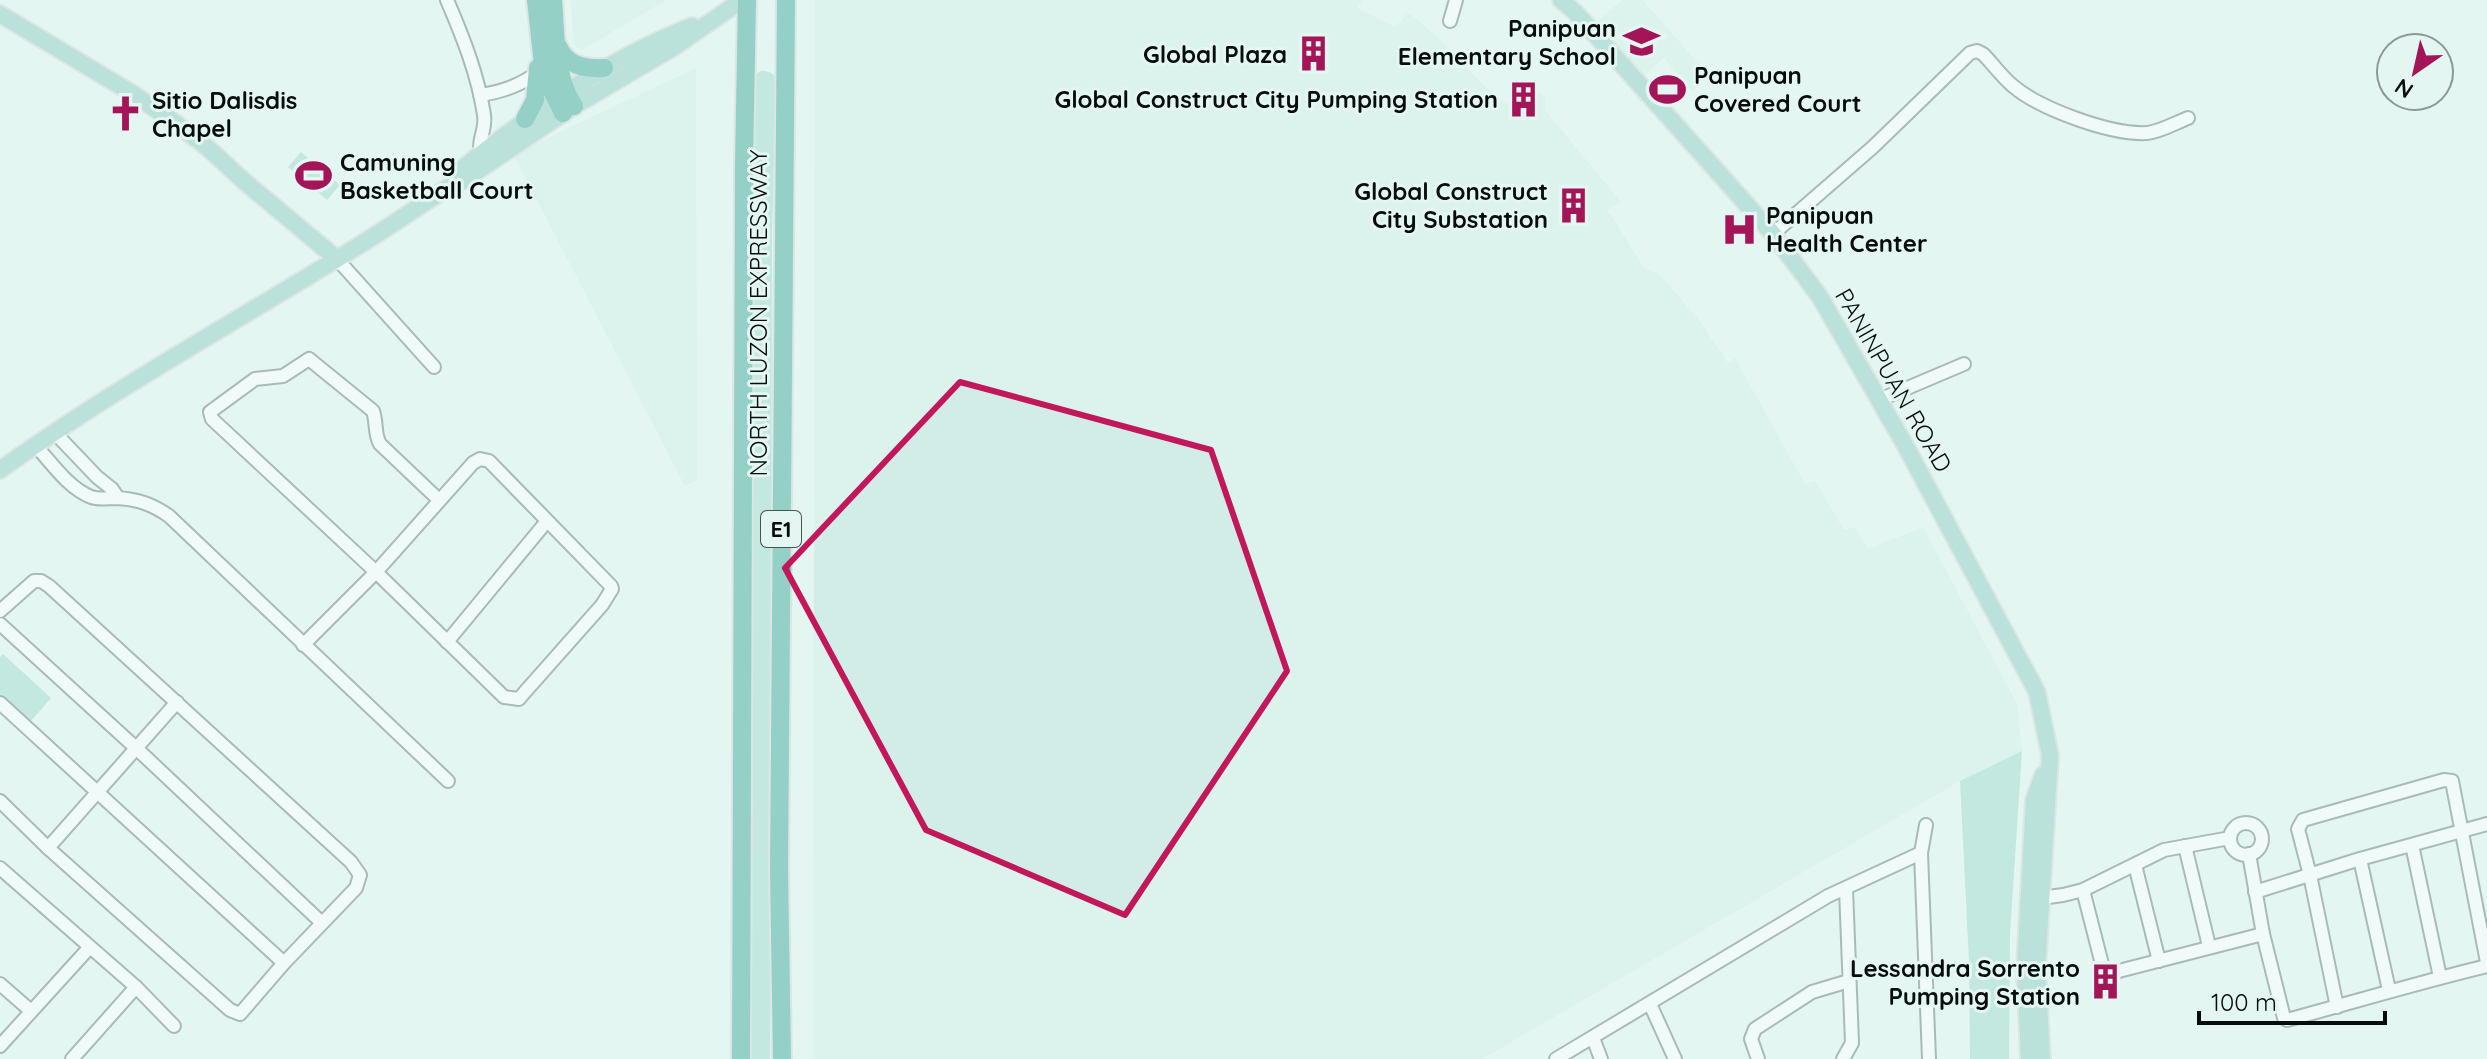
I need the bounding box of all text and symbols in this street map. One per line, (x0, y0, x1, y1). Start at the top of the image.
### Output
place label: Panipuan Elementary School (1398, 13, 1616, 71)
school or university icon: Panipuan Elementary School (1623, 23, 1661, 61)
north arrow (2375, 32, 2455, 112)
building icon: Global Plaza (1294, 35, 1332, 73)
place label: Global Plaza (1143, 39, 1287, 69)
place label: Panipuan Covered Court (1694, 60, 1862, 118)
sports icon: Panipuan Covered Court (1649, 70, 1687, 108)
text: N (2389, 72, 2418, 105)
building icon: Global Construct City Pumping Station (1505, 80, 1543, 118)
place label: Global Construct City Pumping Station (1055, 84, 1498, 114)
place label: Sitio Dalisdis Chapel (152, 85, 297, 143)
church icon: Sitio Dalisdis Chapel (107, 95, 145, 133)
place label: Camuning Basketball Court (340, 147, 534, 205)
street label: NORTH LUZON EXPRESSWAY (743, 150, 773, 476)
sports icon: Camuning Basketball Court (295, 157, 333, 195)
place label: Global Construct City Substation (1354, 176, 1548, 234)
building icon: Global Construct City Substation (1555, 186, 1593, 224)
place label: Panipuan Health Center (1766, 200, 1927, 258)
hospital icon: Panipuan Health Center (1721, 210, 1759, 248)
street label: PANINPUAN ROAD (1829, 283, 1959, 477)
road number: E1 (761, 511, 801, 547)
place label: Lessandra Sorrento Pumping Station (1850, 953, 2080, 1011)
building icon: Lessandra Sorrento Pumping Station (2087, 963, 2125, 1001)
scale bar (2199, 975, 2385, 1025)
text: 100 m (2211, 987, 2277, 1017)

